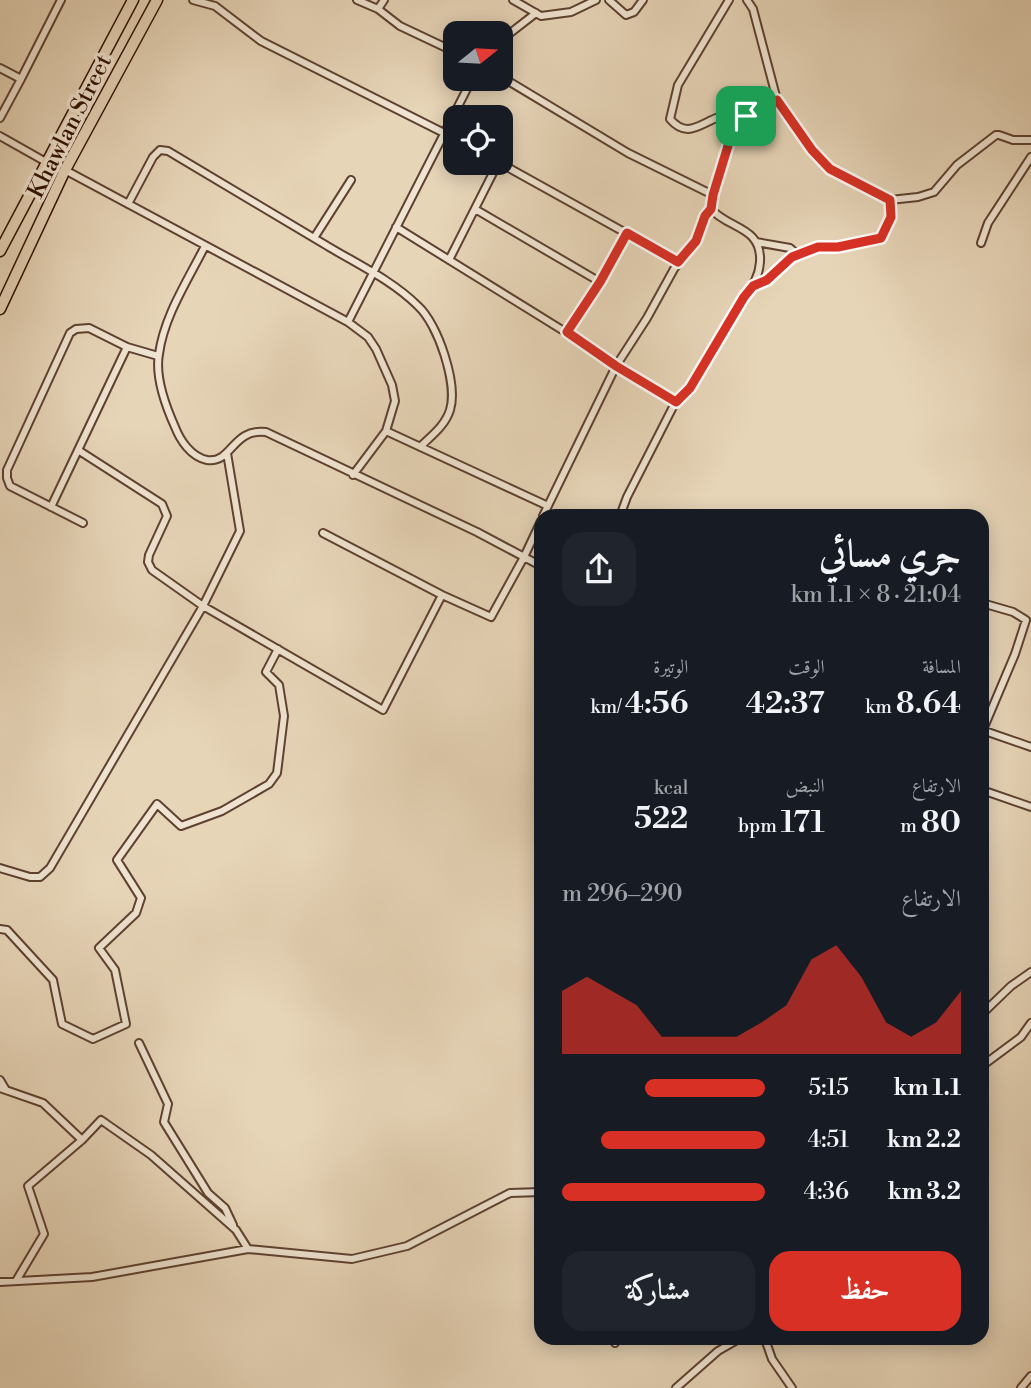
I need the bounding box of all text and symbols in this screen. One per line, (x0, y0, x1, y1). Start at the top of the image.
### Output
north arrow (443, 21, 513, 91)
map controls (443, 21, 513, 175)
street label: Khawlan Street (22, 50, 118, 203)
pin (716, 86, 776, 146)
icon: arrive (727, 97, 765, 135)
button: locate (443, 105, 513, 175)
text: جري مسائي (819, 531, 961, 578)
button: share (562, 532, 636, 606)
text: 21:04 · 8 × 1.1 km (791, 581, 961, 609)
text: الوتيرة (653, 655, 688, 679)
text: الوقت (788, 655, 825, 679)
text: المسافة (922, 655, 961, 679)
text: 4:56 (625, 685, 688, 723)
text: 42:37 (746, 685, 825, 723)
text: 8.64 (896, 685, 961, 723)
text: /km (591, 695, 625, 719)
text: km (865, 695, 896, 719)
text: النبض (786, 774, 825, 798)
text: الارتفاع (912, 774, 961, 798)
text: kcal (654, 776, 688, 800)
text: 522 (634, 800, 688, 838)
text: 171 (781, 804, 825, 842)
text: 80 (921, 804, 961, 842)
text: bpm (738, 814, 781, 838)
text: m (900, 814, 921, 838)
text: 290–296 m (562, 880, 683, 908)
text: الارتفاع (901, 885, 961, 913)
text: 5:15 (809, 1074, 849, 1102)
text: 1.1 km (893, 1074, 961, 1102)
text: 4:51 (808, 1126, 849, 1154)
text: 2.2 km (887, 1126, 961, 1154)
text: 4:36 (803, 1178, 849, 1206)
text: 3.2 km (888, 1178, 961, 1206)
button: مشاركة (562, 1251, 755, 1331)
button: حفظ (769, 1251, 961, 1331)

